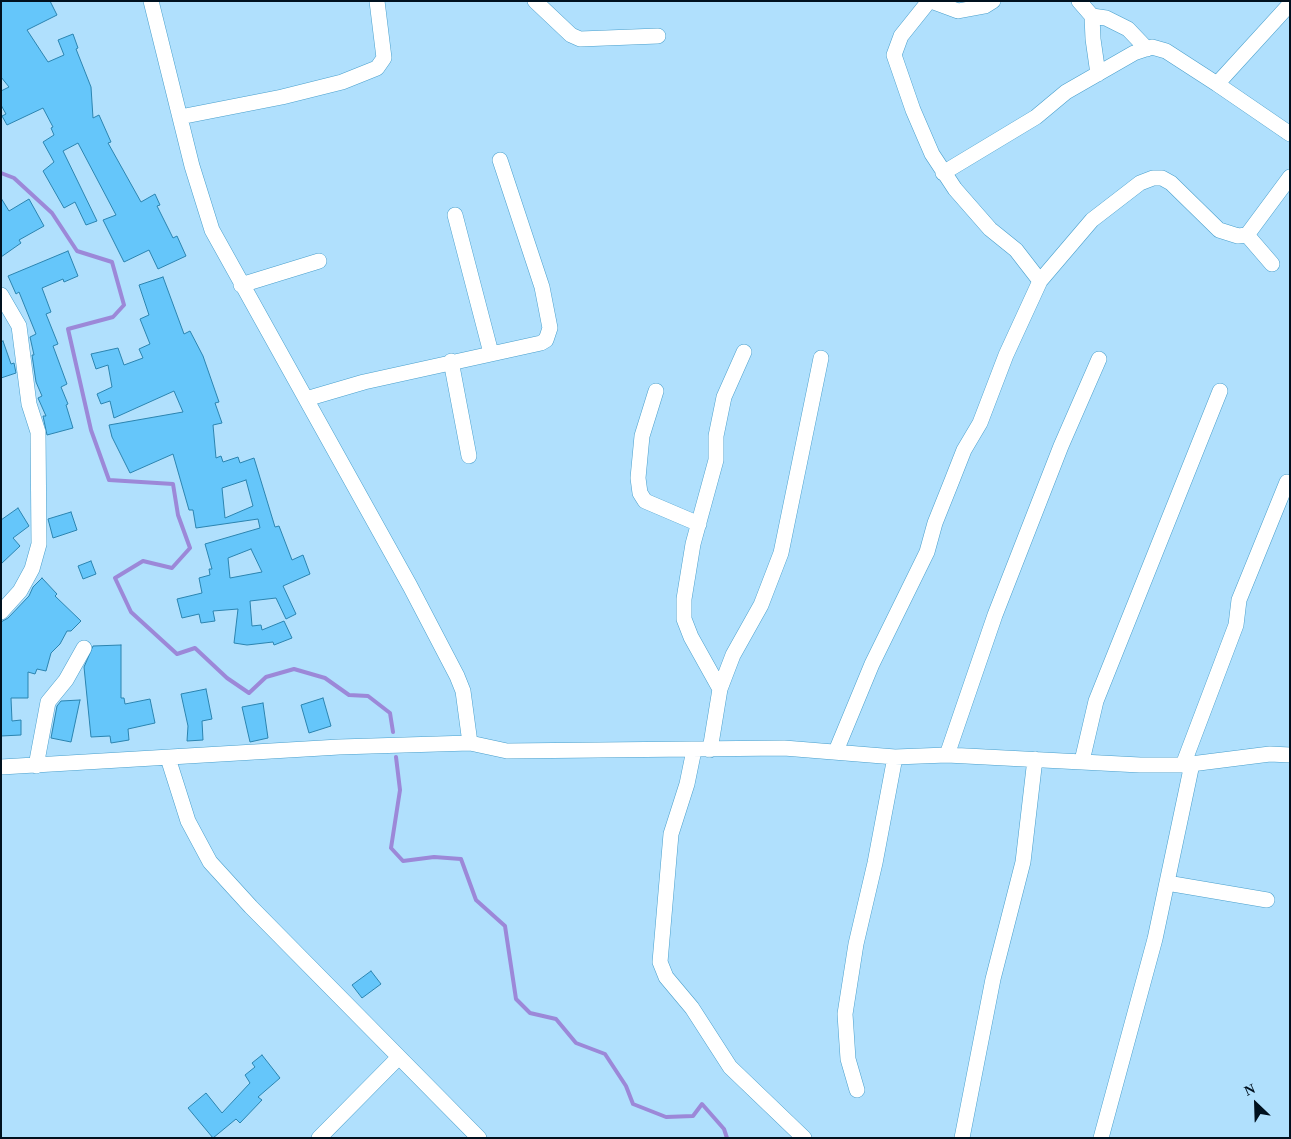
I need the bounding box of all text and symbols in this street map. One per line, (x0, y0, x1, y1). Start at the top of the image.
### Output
north arrow (1231, 1079, 1281, 1129)
text: N (1242, 1081, 1257, 1099)

